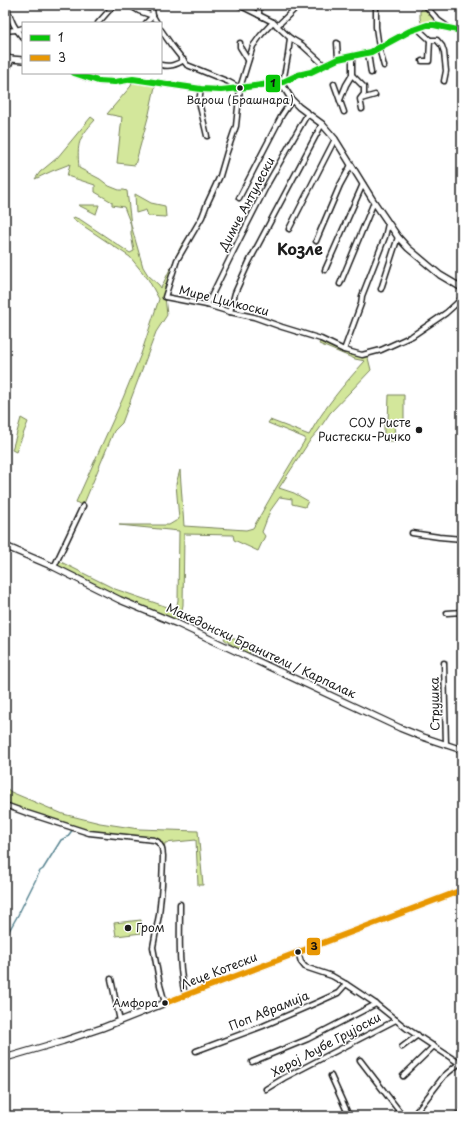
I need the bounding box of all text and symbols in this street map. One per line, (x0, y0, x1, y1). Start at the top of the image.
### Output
legend (22, 22, 162, 74)
text: 1 (58, 28, 63, 46)
text: 3 (58, 48, 66, 66)
line badge: 1 (265, 74, 281, 93)
text: 1 (270, 74, 276, 91)
marker: Варош (Брашнара) (235, 83, 245, 93)
place label: Варош (Брашнара) (186, 91, 294, 108)
street label: Димче Антулески (213, 153, 278, 255)
district label: Козле (277, 236, 323, 260)
street label: Мире Цилкоски (177, 280, 271, 320)
place label: СОУ Ристе Ристески-Ричко (318, 413, 411, 445)
marker: СОУ Ристе Ристески-Ричко (414, 425, 424, 435)
street label: Македонски Бранители / Карпалак (164, 598, 360, 702)
street label: Струшка (425, 677, 443, 731)
place label: Гром (136, 918, 165, 936)
marker: Гром (123, 923, 133, 933)
line badge: 3 (306, 937, 321, 956)
text: 3 (310, 937, 318, 954)
street label: Леце Котески (178, 947, 259, 993)
unlabelled marker (293, 947, 303, 957)
street label: Поп Аврамија (226, 986, 312, 1034)
place label: Амфора (112, 994, 158, 1011)
marker: Амфора (160, 998, 170, 1008)
street label: Херој Љубе Грујоски (267, 1008, 384, 1081)

